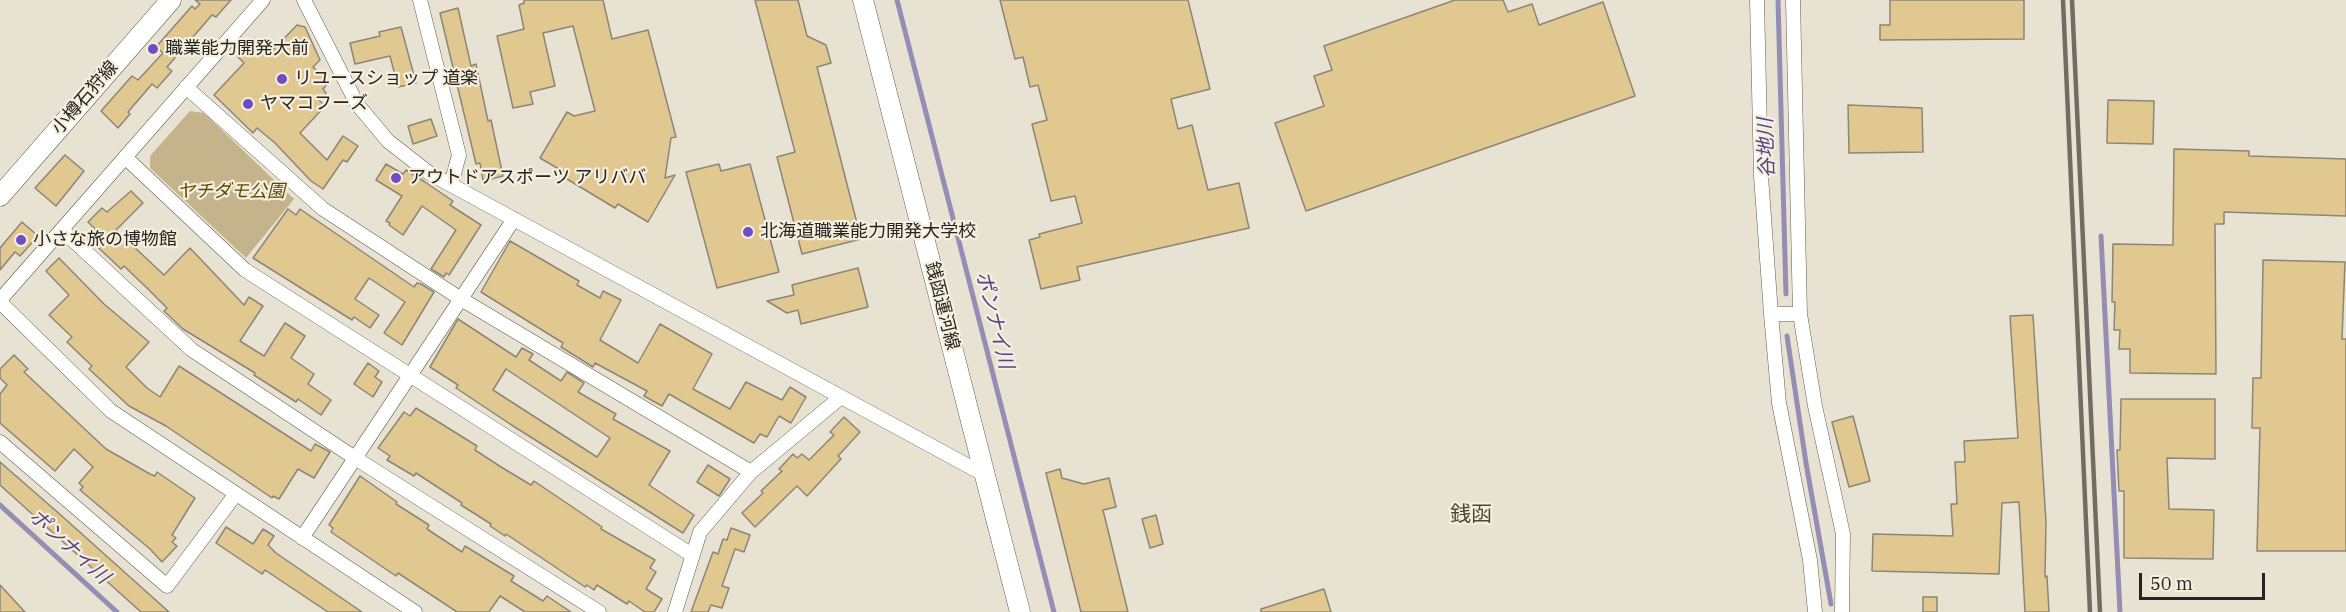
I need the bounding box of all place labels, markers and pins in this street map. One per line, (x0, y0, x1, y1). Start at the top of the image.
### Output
place label: 職業能力開発大前 (165, 38, 309, 60)
marker: 職業能力開発大前 (146, 42, 160, 56)
place label: リユースショップ 道楽 (294, 68, 478, 90)
marker: リユースショップ 道楽 (275, 72, 289, 86)
place label: ヤマコフーズ (260, 93, 368, 115)
marker: ヤマコフーズ (241, 97, 255, 111)
place label: アウトドアスポーツ アリババ (408, 167, 646, 189)
marker: アウトドアスポーツ アリババ (389, 171, 403, 185)
place label: 北海道職業能力開発大学校 (760, 221, 976, 243)
marker: 北海道職業能力開発大学校 (741, 225, 755, 239)
place label: 小さな旅の博物館 (33, 229, 177, 251)
marker: 小さな旅の博物館 (14, 233, 28, 247)

